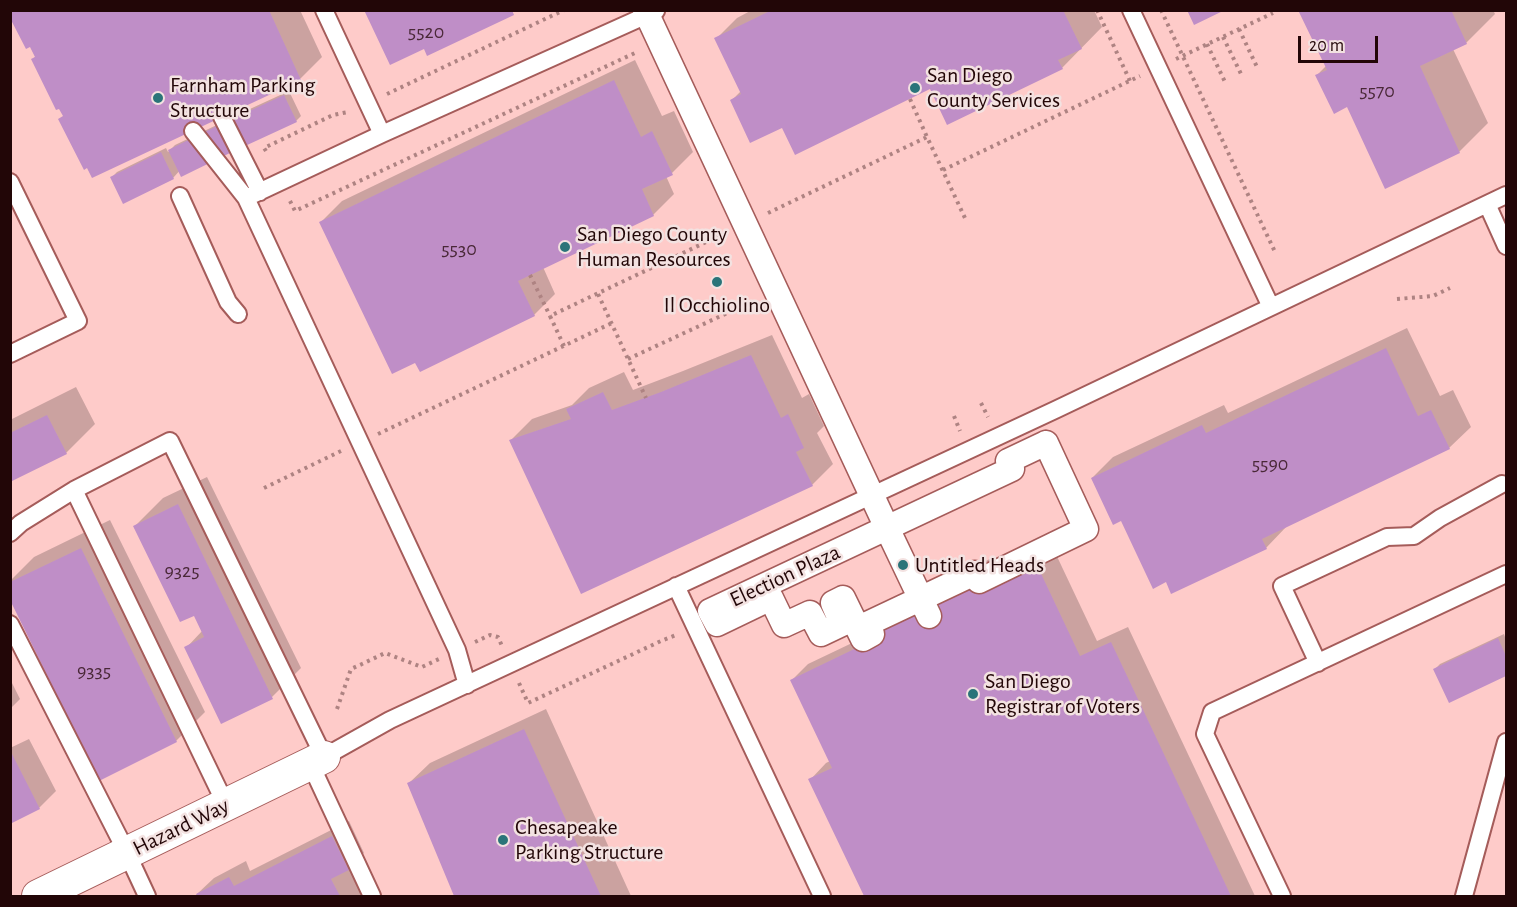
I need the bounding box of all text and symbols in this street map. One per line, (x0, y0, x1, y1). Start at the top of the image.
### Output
house number: 5520 (408, 20, 444, 44)
scale bar (1301, 24, 1380, 62)
text: 20 m (1309, 37, 1344, 55)
place label: San Diego County Services (927, 62, 1060, 113)
place label: Farnham Parking Structure (170, 72, 315, 124)
house number: 5570 (1359, 79, 1395, 103)
marker: San Diego County Services (908, 81, 922, 95)
marker: Farnham Parking Structure (151, 91, 165, 105)
place label: San Diego County Human Resources (577, 221, 731, 272)
house number: 5530 (441, 237, 477, 261)
marker: San Diego County Human Resources (558, 240, 572, 254)
marker: Il Occhiolino (710, 275, 724, 289)
place label: Il Occhiolino (664, 292, 770, 318)
house number: 5590 (1252, 452, 1288, 476)
street label: Election Plaza (726, 539, 844, 613)
place label: Untitled Heads (915, 552, 1044, 578)
marker: Untitled Heads (896, 558, 910, 572)
house number: 9325 (164, 559, 200, 583)
house number: 9335 (77, 659, 111, 683)
place label: San Diego Registrar of Voters (985, 668, 1140, 720)
marker: San Diego Registrar of Voters (966, 687, 980, 701)
street label: Hazard Way (129, 792, 233, 862)
place label: Chesapeake Parking Structure (515, 814, 663, 866)
marker: Chesapeake Parking Structure (496, 833, 510, 847)

